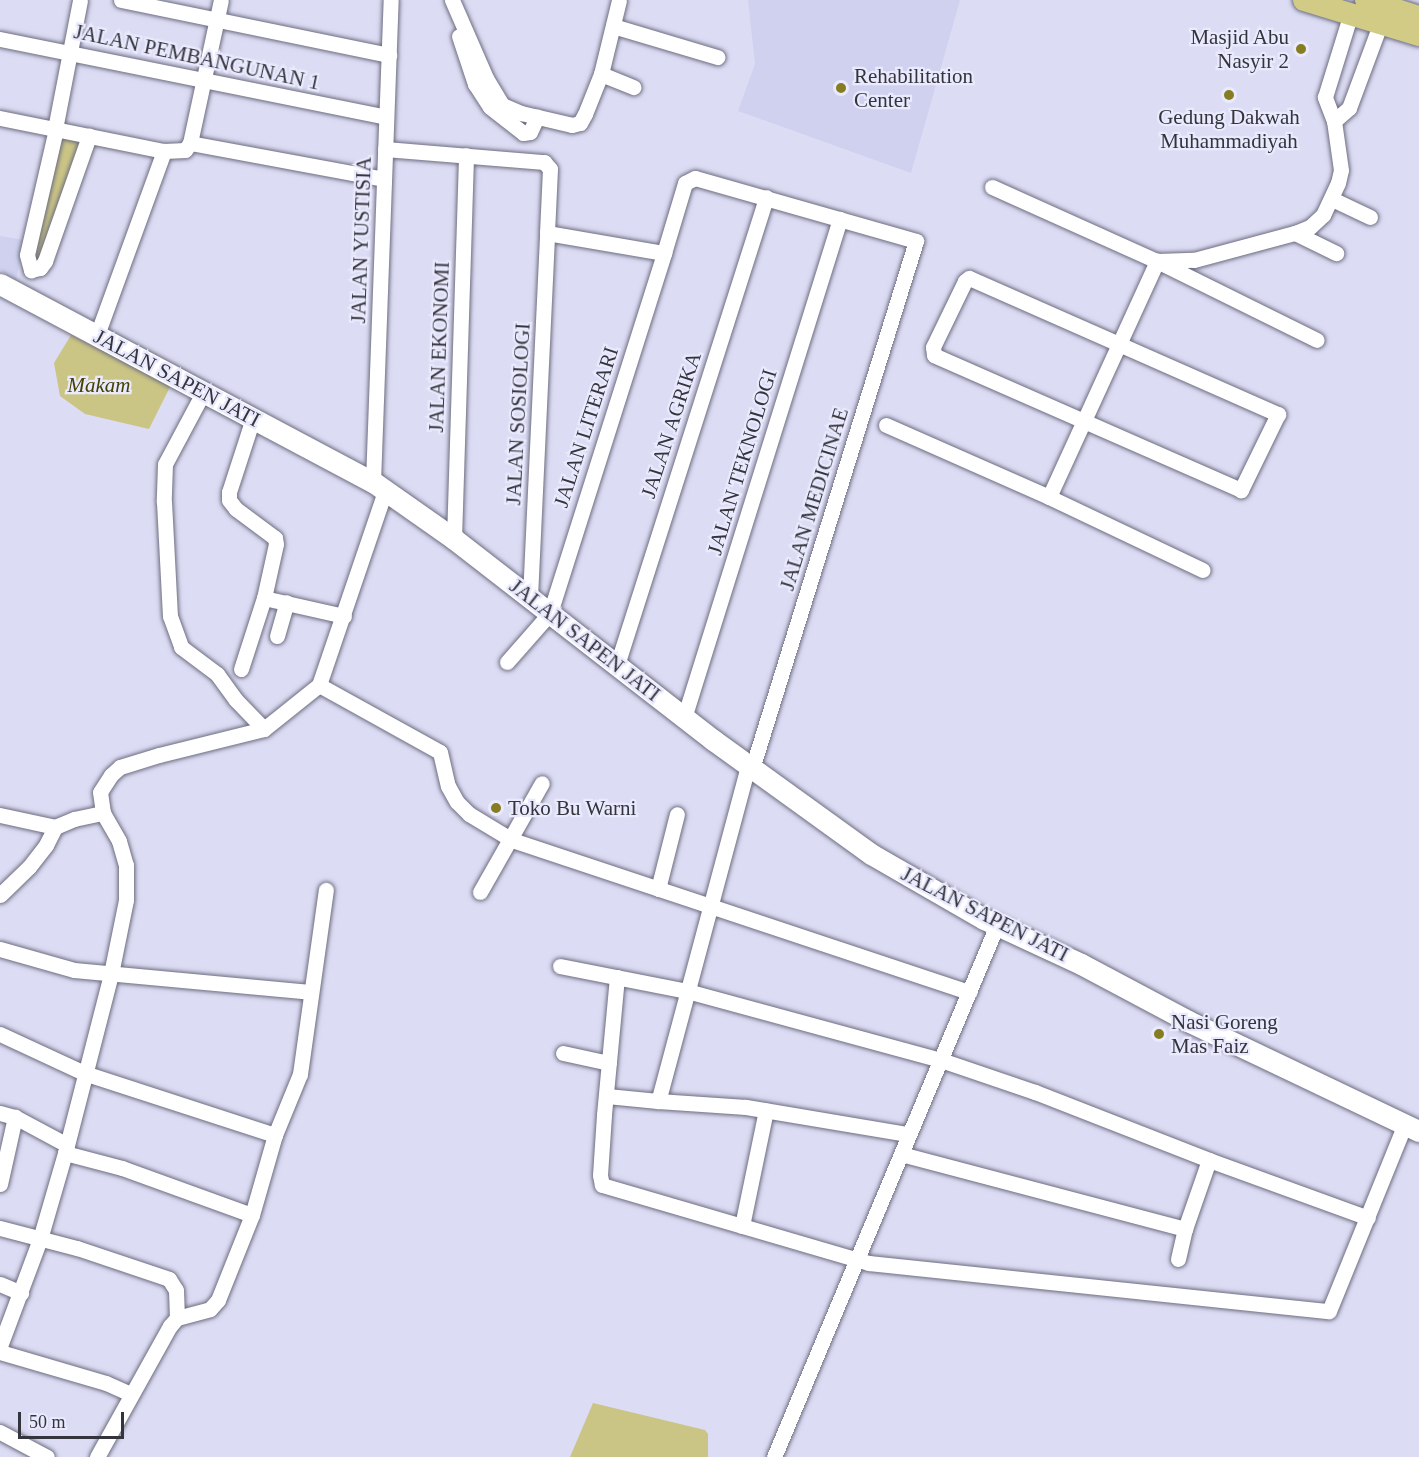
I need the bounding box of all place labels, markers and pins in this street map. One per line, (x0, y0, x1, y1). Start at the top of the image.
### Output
place label: Masjid Abu Nasyir 2 (1189, 24, 1289, 74)
marker: Masjid Abu Nasyir 2 (1294, 42, 1308, 56)
place label: Rehabilitation Center (854, 63, 973, 113)
marker: Rehabilitation Center (832, 79, 850, 97)
marker: Gedung Dakwah Muhammadiyah (1222, 88, 1236, 102)
place label: Gedung Dakwah Muhammadiyah (1158, 104, 1300, 154)
place label: Toko Bu Warni (508, 795, 637, 821)
marker: Toko Bu Warni (489, 801, 503, 815)
place label: Nasi Goreng Mas Faiz (1171, 1009, 1278, 1059)
marker: Nasi Goreng Mas Faiz (1152, 1027, 1166, 1041)

